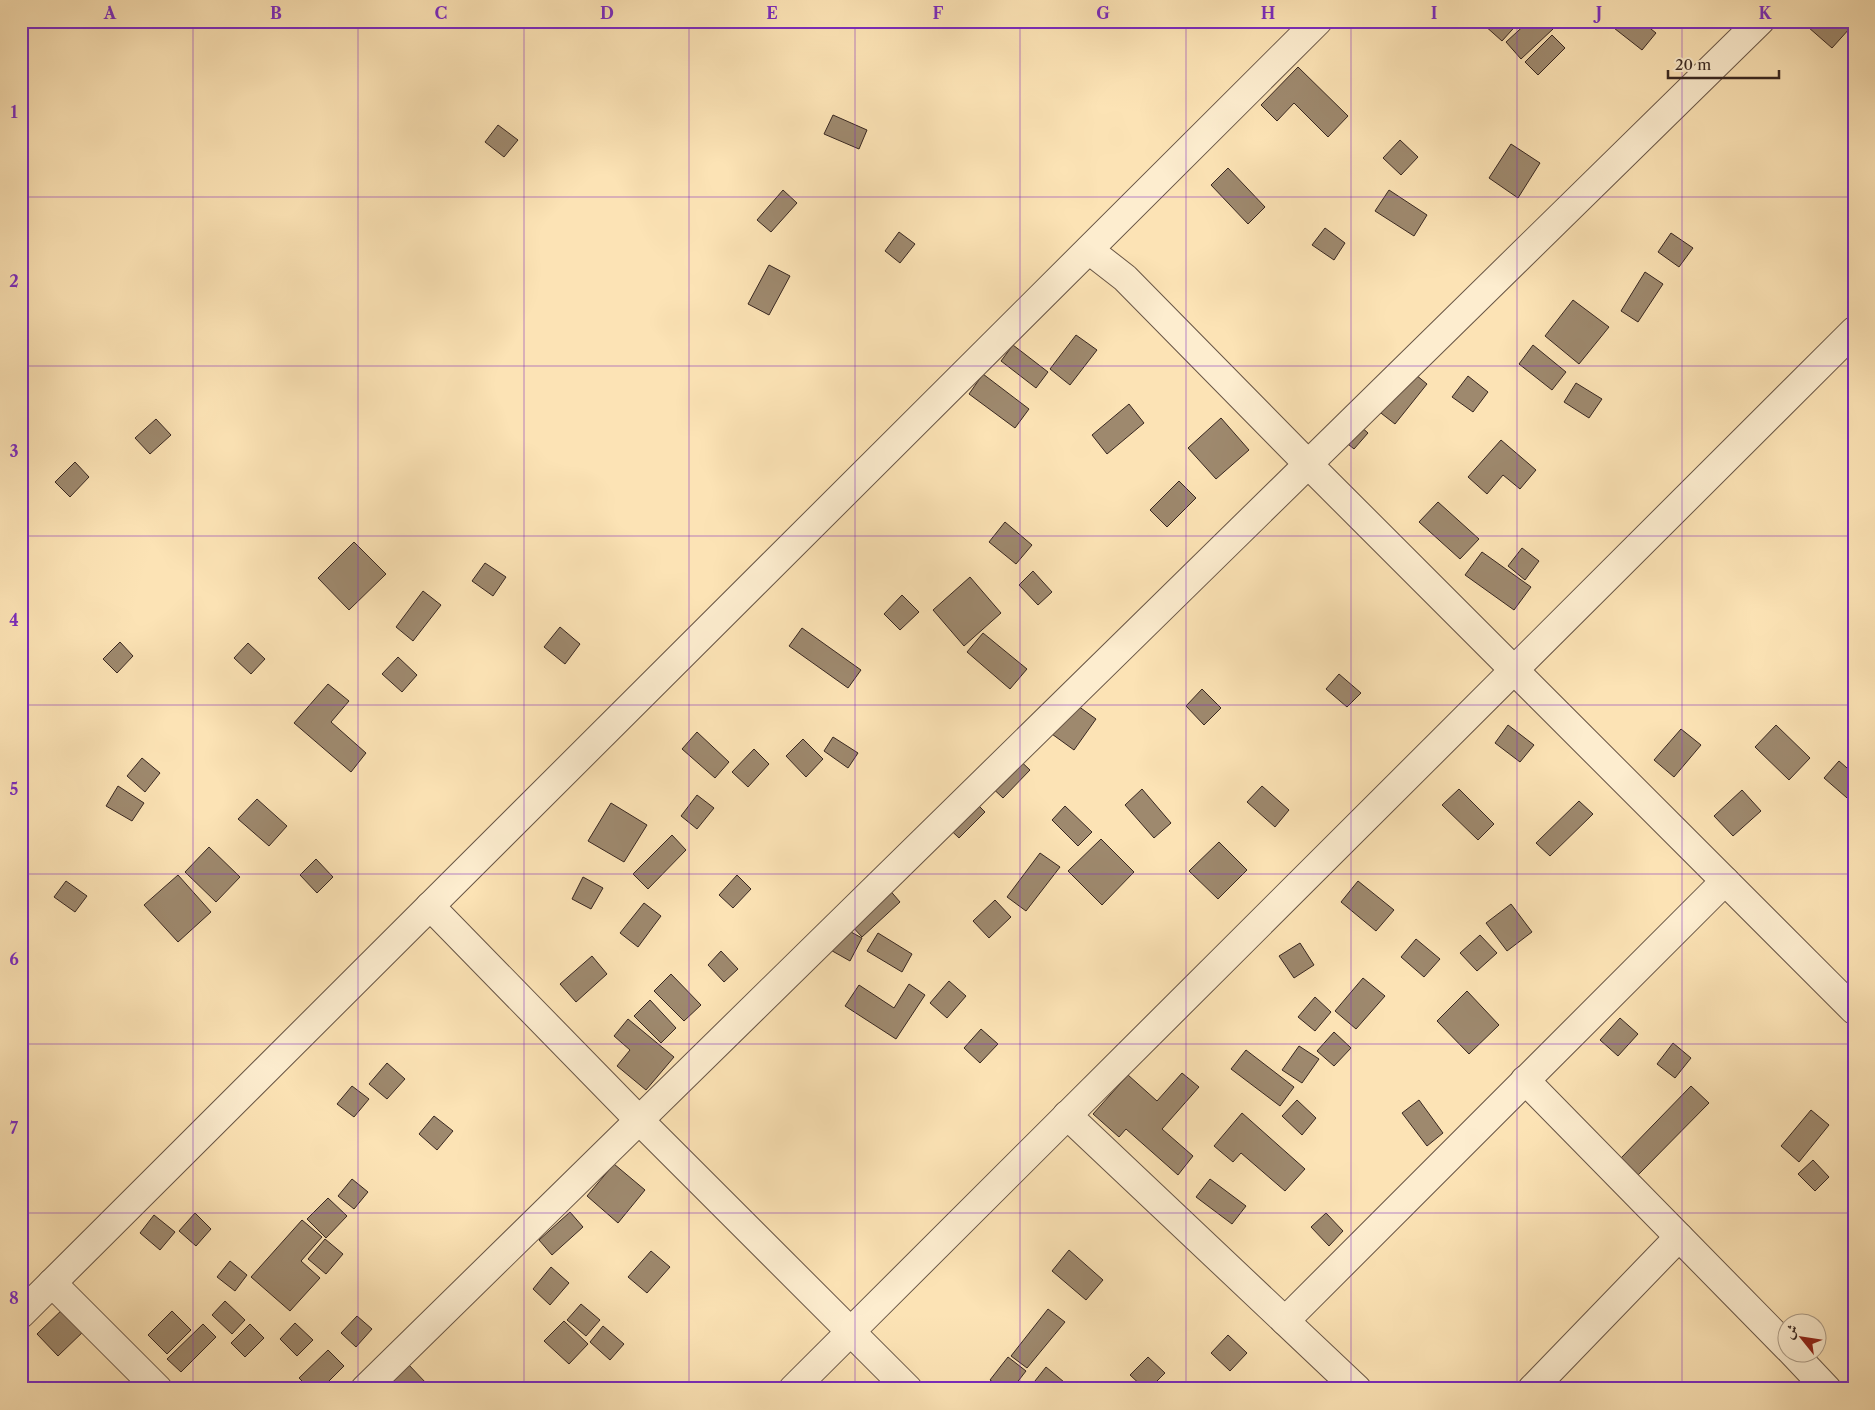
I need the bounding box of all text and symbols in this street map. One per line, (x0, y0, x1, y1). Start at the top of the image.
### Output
text: A (103, 3, 117, 23)
text: B (270, 3, 282, 23)
text: C (435, 3, 447, 23)
text: D (600, 3, 614, 23)
text: E (766, 3, 778, 23)
text: F (933, 3, 944, 23)
text: G (1096, 3, 1110, 23)
text: H (1261, 3, 1275, 23)
text: I (1431, 3, 1438, 23)
text: J (1593, 3, 1602, 23)
text: K (1759, 3, 1773, 23)
scale bar (1668, 48, 1779, 80)
text: 20 m (1675, 55, 1711, 74)
text: 1 (10, 102, 18, 122)
text: 2 (9, 271, 19, 291)
text: 3 (9, 441, 19, 461)
text: 4 (9, 610, 19, 630)
text: 5 (10, 779, 19, 799)
text: 6 (9, 949, 19, 969)
text: 7 (10, 1118, 19, 1138)
text: 8 (9, 1288, 19, 1308)
north arrow (1778, 1312, 1828, 1362)
text: ش (1779, 1321, 1802, 1342)

